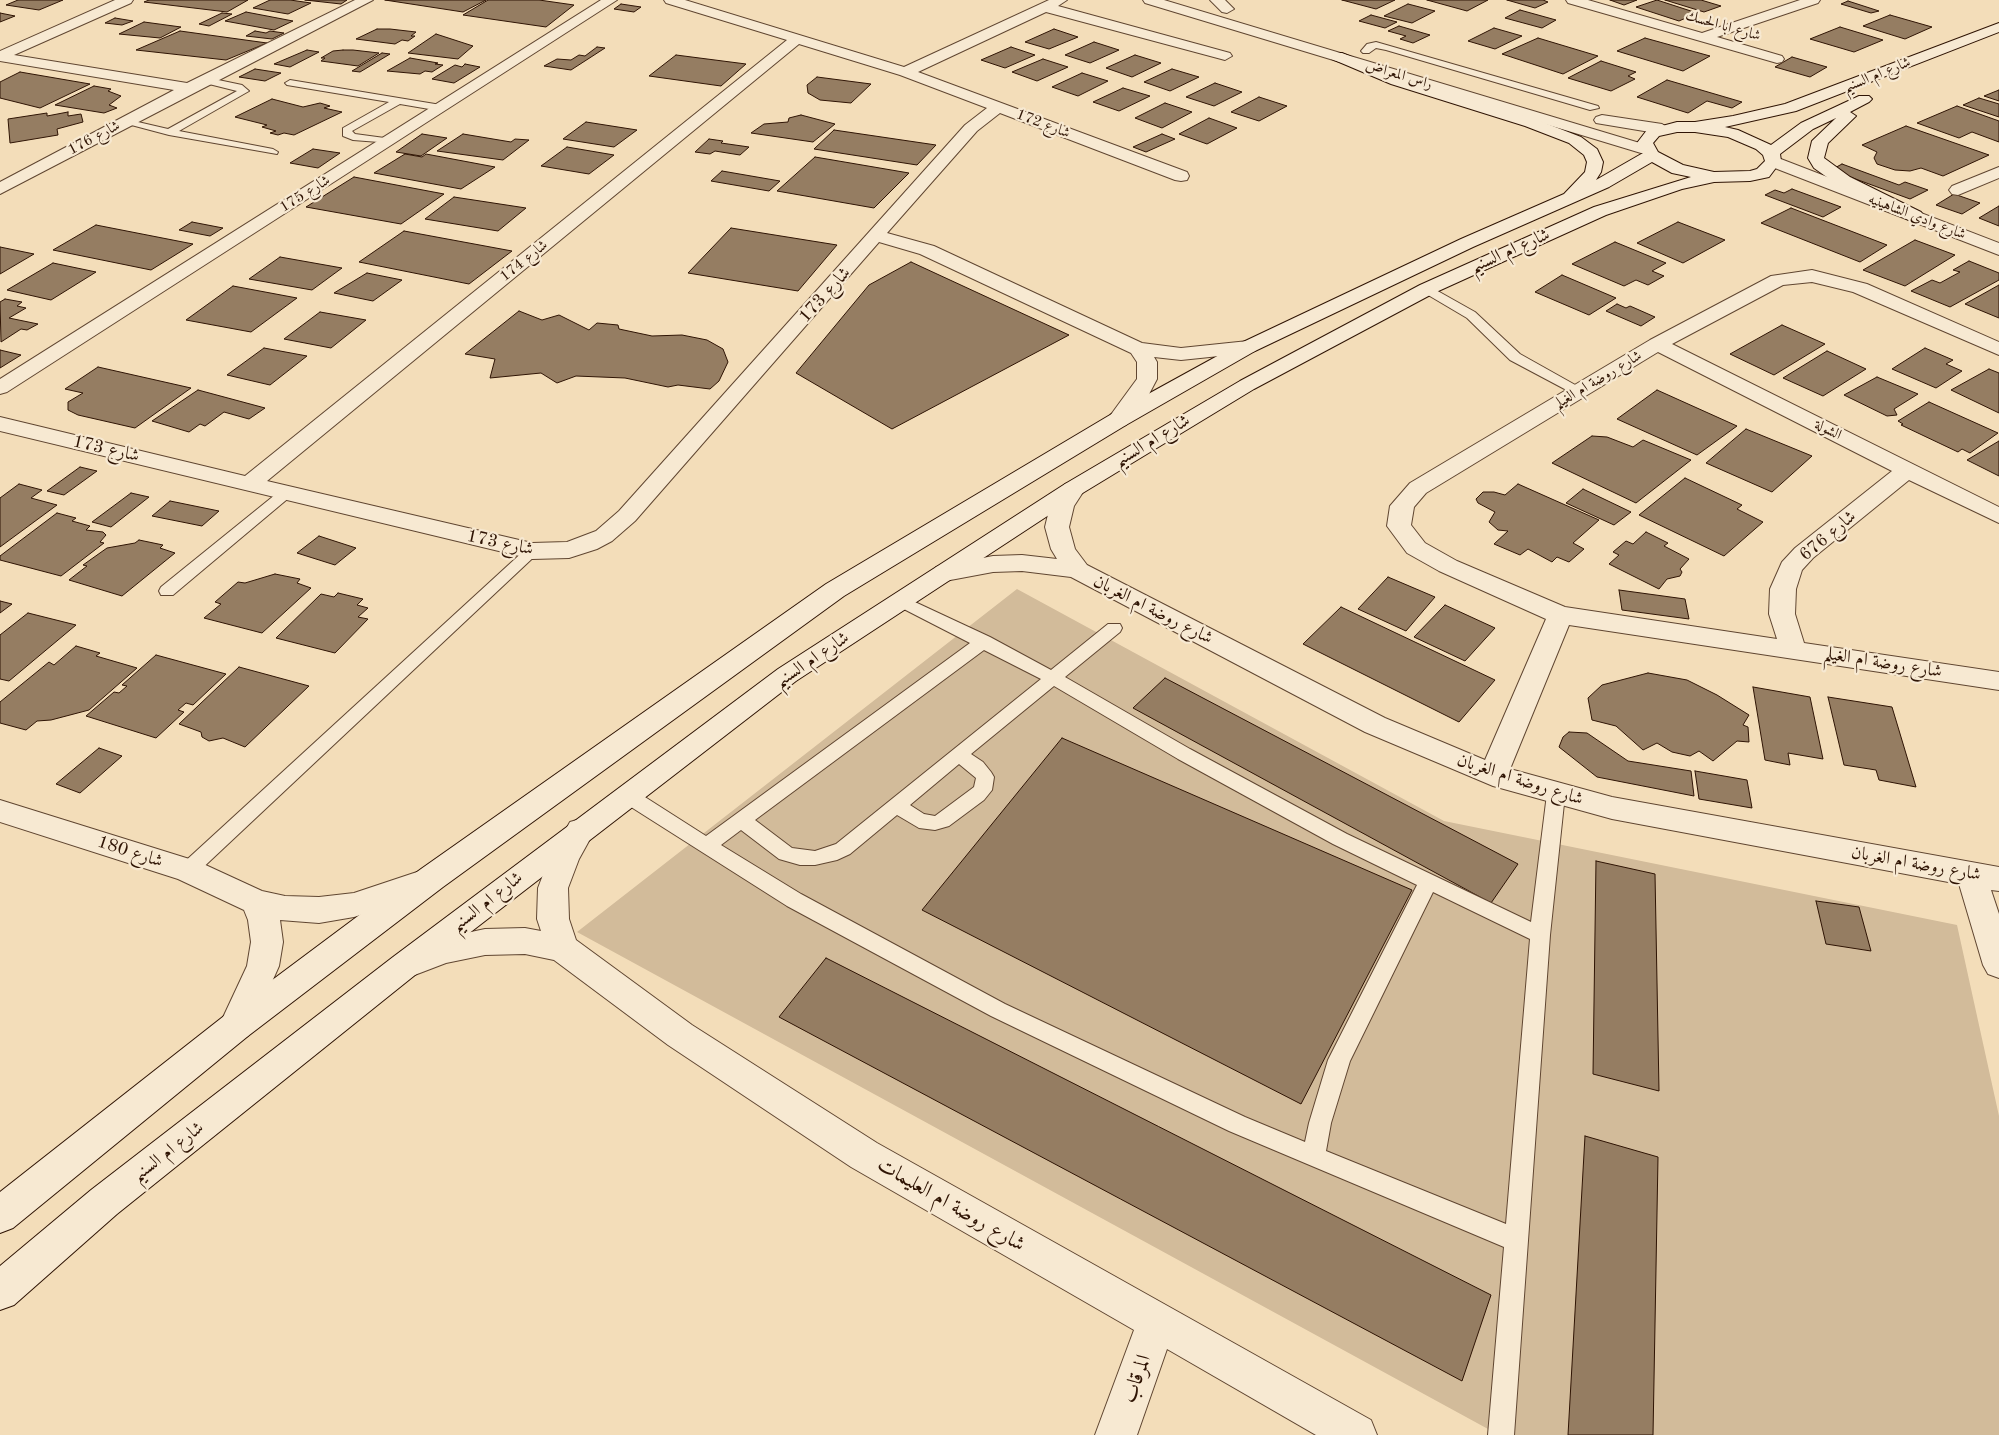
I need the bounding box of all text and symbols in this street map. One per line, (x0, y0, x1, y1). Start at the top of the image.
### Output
street label: شارع ابا الحسك (1683, 7, 1763, 45)
street label: شارع ام السنيم (1841, 53, 1913, 97)
street label: راس المعراض (1363, 56, 1435, 94)
street label: شارع 172 (1013, 106, 1073, 142)
street label: شارع 176 (65, 117, 123, 159)
street label: شارع 175 (276, 171, 334, 217)
street label: شارع وادي الشاهينيه (1866, 190, 1968, 244)
street label: شارع ام السنيم (1467, 224, 1553, 278)
street label: شارع 174 (496, 236, 552, 286)
street label: شارع 173 (794, 263, 856, 327)
street label: شارع روضة ام الغيلم (1551, 347, 1645, 413)
street label: شارع ام السنيم (1110, 410, 1194, 472)
street label: الشولة (1812, 416, 1844, 444)
street label: شارع 173 (71, 431, 141, 467)
street label: شارع 676 (1795, 506, 1861, 566)
street label: شارع 173 (465, 525, 535, 561)
street label: شارع روضة ام الغربان (1090, 571, 1216, 649)
street label: شارع ام السنيم (771, 627, 853, 693)
street label: شارع روضة ام الغيلم (1823, 643, 1943, 683)
street label: شارع روضة ام الغربان (1454, 749, 1586, 811)
street label: شارع 180 (95, 831, 165, 873)
street label: شارع روضة ام الغربان (1849, 842, 1983, 886)
street label: شارع ام السنيم (447, 867, 527, 937)
street label: شارع ام السنيم (128, 1117, 208, 1187)
street label: شارع روضة ام العليمات (873, 1152, 1029, 1258)
street label: المرقاب (1117, 1351, 1157, 1407)

